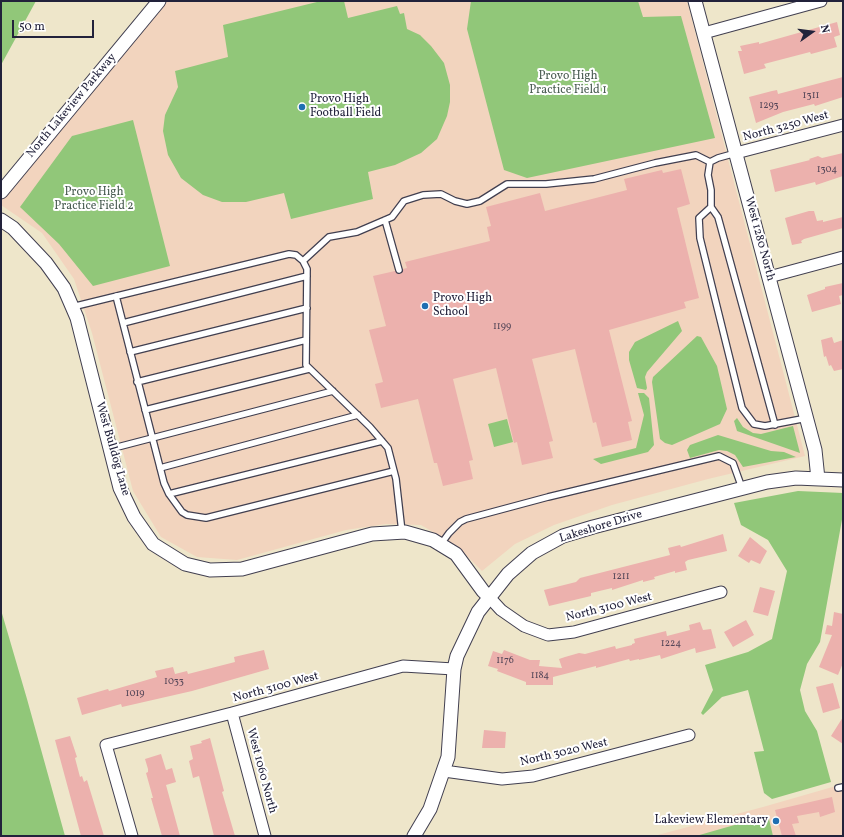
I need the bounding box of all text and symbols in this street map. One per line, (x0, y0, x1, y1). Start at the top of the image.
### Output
scale bar (14, 12, 96, 38)
north arrow (792, 12, 832, 52)
text: 50 m (19, 19, 45, 35)
text: N (816, 23, 832, 35)
street label: North Lakeview Parkway (24, 51, 120, 161)
park label: Provo High Practice Field 1 (529, 70, 607, 98)
house number: 1311 (803, 90, 819, 102)
place label: Provo High Football Field (310, 93, 381, 121)
house number: 1293 (759, 100, 779, 112)
marker: Provo High Football Field (297, 102, 307, 112)
street label: North 3250 West (742, 109, 830, 145)
house number: 1304 (817, 164, 837, 176)
park label: Provo High Practice Field 2 (54, 186, 134, 214)
street label: West 1280 North (741, 195, 777, 283)
place label: Provo High School (433, 292, 492, 320)
marker: Provo High School (420, 301, 430, 311)
house number: 1199 (493, 321, 511, 333)
street label: West Bulldog Lane (92, 400, 132, 498)
street label: Lakeshore Drive (558, 508, 644, 546)
house number: 1211 (612, 571, 630, 583)
street label: North 3100 West (565, 590, 653, 626)
house number: 1224 (661, 638, 681, 650)
house number: 1176 (496, 655, 514, 667)
street label: North 3100 West (232, 670, 320, 706)
house number: 1184 (531, 670, 549, 682)
house number: 1033 (164, 676, 184, 688)
house number: 1019 (126, 688, 144, 700)
street label: West 1060 North (243, 727, 279, 815)
street label: North 3020 West (519, 736, 609, 770)
place label: Lakeview Elementary (655, 814, 768, 828)
marker: Lakeview Elementary (771, 816, 781, 826)

